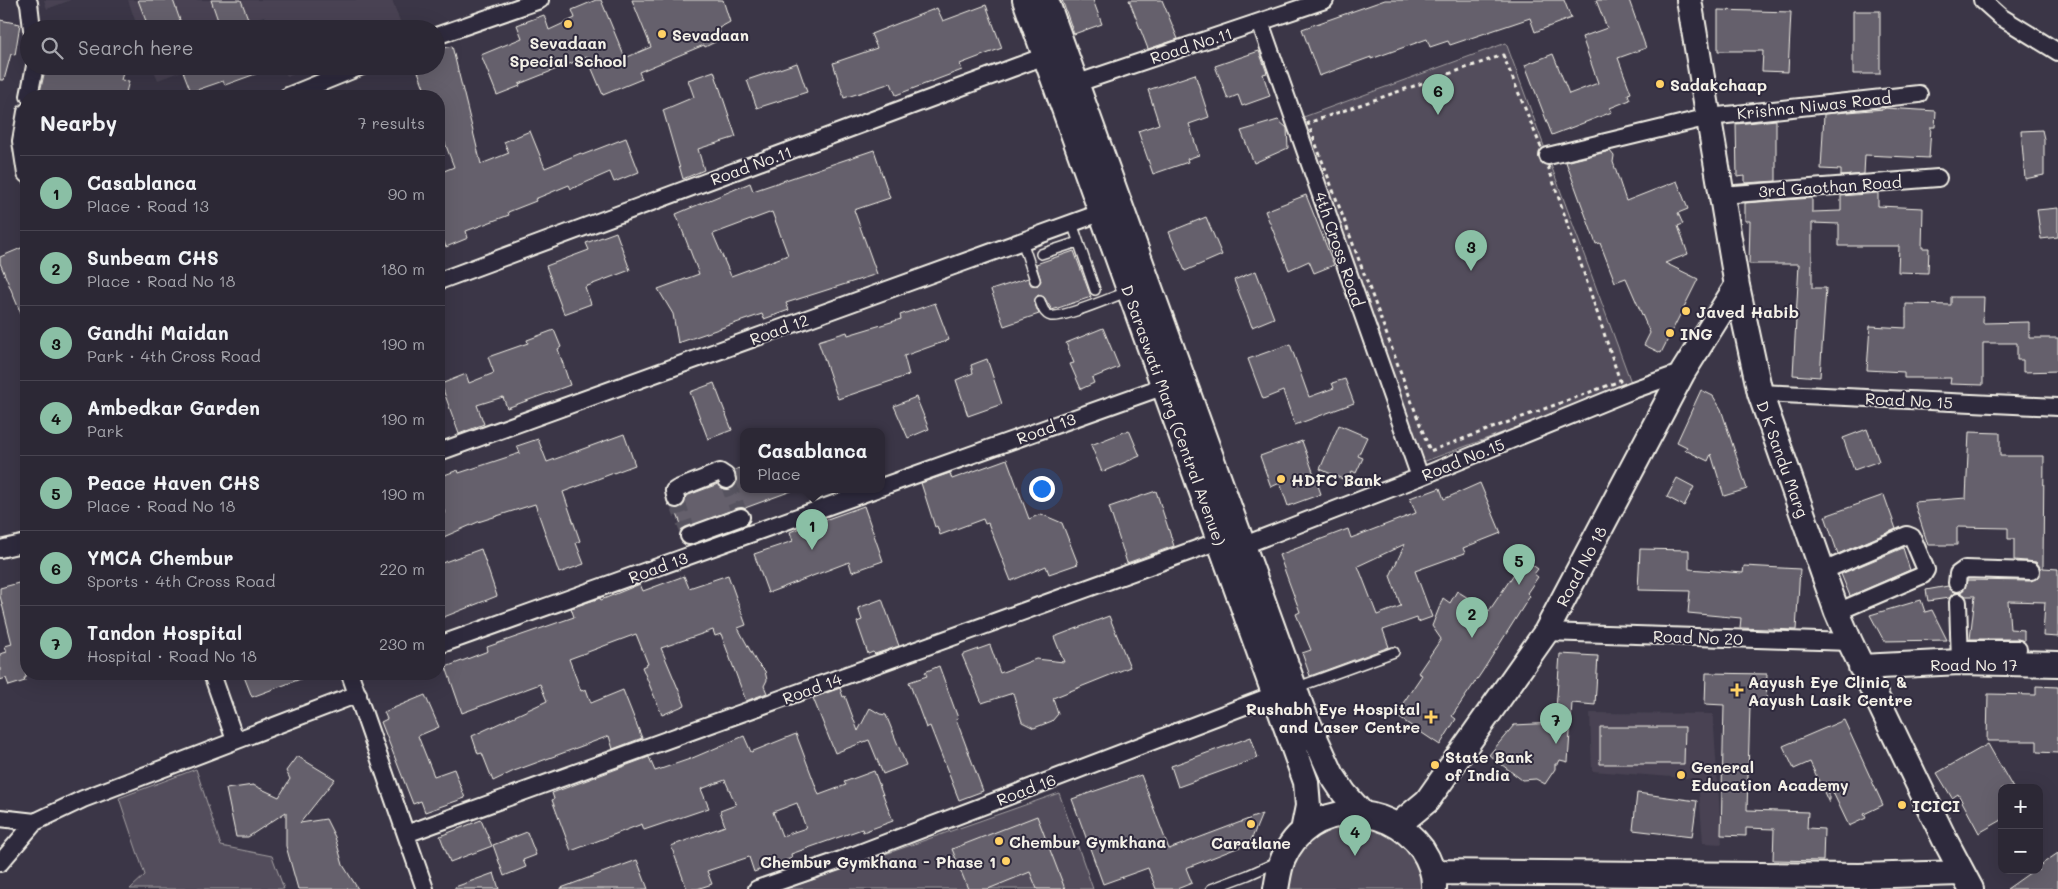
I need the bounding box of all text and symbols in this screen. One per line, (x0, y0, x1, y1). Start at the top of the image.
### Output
marker: Sevadaan Special School (562, 18, 574, 30)
search box (20, 20, 445, 75)
street label: Road No.11 (1147, 22, 1235, 68)
place label: Sevadaan (672, 24, 749, 45)
marker: Sevadaan (656, 28, 668, 40)
place label: Sevadaan Special School (509, 32, 627, 71)
icon: search (38, 34, 66, 62)
text: Search here (78, 35, 194, 60)
pin: 6 (1422, 74, 1454, 115)
place label: Sadakchaap (1670, 74, 1767, 95)
marker: Sadakchaap (1654, 78, 1666, 90)
street label: Krishna Niwas Road (1736, 86, 1892, 124)
text: Nearby (40, 109, 117, 136)
text: 7 results (358, 112, 425, 133)
street label: Road No.11 (707, 141, 795, 189)
text: Casablanca (87, 170, 197, 195)
street label: 3rd Gaothan Road (1758, 171, 1902, 201)
text: 1 (52, 183, 60, 204)
text: 90 m (388, 183, 425, 204)
street label: 4th Cross Road (1311, 189, 1369, 309)
text: Place · Road 13 (87, 195, 209, 216)
pin: 3 (1455, 230, 1487, 271)
text: Sunbeam CHS (87, 245, 219, 270)
text: 2 (52, 258, 60, 279)
text: 180 m (380, 258, 425, 279)
text: Place · Road No 18 (87, 270, 236, 291)
street label: D Saraswati Marg (Central Avenue) (1117, 282, 1231, 548)
place label: Javed Habib (1696, 301, 1799, 322)
marker: Javed Habib (1680, 305, 1692, 317)
street label: Road 12 (747, 309, 811, 349)
text: Gandhi Maidan (87, 320, 229, 345)
place label: ING (1680, 323, 1713, 344)
marker: ING (1664, 327, 1676, 339)
text: 3 (51, 333, 61, 354)
text: 190 m (381, 333, 425, 354)
text: Park · 4th Cross Road (87, 345, 261, 366)
street label: Road No 15 (1865, 387, 1953, 413)
text: Ambedkar Garden (87, 395, 260, 420)
street label: D K Sandu Marg (1752, 398, 1814, 520)
text: 4 (51, 408, 61, 429)
text: 190 m (381, 408, 425, 429)
street label: Road 13 (1014, 408, 1078, 448)
text: Park (87, 420, 123, 441)
popup (740, 428, 885, 493)
street label: Road No.15 (1419, 433, 1507, 485)
text: Casablanca (758, 438, 867, 463)
text: Place (758, 463, 801, 484)
place label: HDFC Bank (1291, 469, 1382, 490)
text: Peace Haven CHS (87, 470, 260, 495)
marker: HDFC Bank (1275, 473, 1287, 485)
your location (1029, 476, 1055, 502)
text: 5 (51, 483, 61, 504)
text: 190 m (381, 483, 425, 504)
text: Place · Road No 18 (87, 495, 236, 516)
pin: 1 (796, 509, 828, 550)
street label: Road No 18 (1551, 522, 1611, 610)
pin: 5 (1503, 544, 1535, 585)
text: YMCA Chembur (87, 545, 233, 570)
street label: Road 13 (626, 547, 690, 587)
text: 6 (51, 558, 61, 579)
text: 220 m (379, 558, 425, 579)
text: Sports · 4th Cross Road (87, 570, 275, 591)
pin: 2 (1456, 597, 1488, 638)
text: Tandon Hospital (87, 620, 242, 645)
street label: Road No 20 (1653, 625, 1744, 649)
text: 7 (52, 633, 60, 654)
text: 230 m (379, 633, 425, 654)
text: Hospital · Road No 18 (87, 645, 257, 666)
street label: Road No 17 (1930, 654, 2018, 675)
street label: Road 14 (779, 667, 845, 708)
place label: Aayush Eye Clinic & Aayush Lasik Centre (1748, 671, 1912, 710)
marker: Aayush Eye Clinic & Aayush Lasik Centre (1730, 683, 1744, 697)
place label: Rushabh Eye Hospital and Laser Centre (1246, 698, 1420, 737)
pin: 7 (1540, 703, 1572, 744)
marker: Rushabh Eye Hospital and Laser Centre (1424, 710, 1438, 724)
place label: State Bank of India (1445, 746, 1533, 785)
place label: General Education Academy (1691, 756, 1849, 795)
marker: State Bank of India (1429, 759, 1441, 771)
street label: Road 16 (993, 768, 1059, 810)
marker: General Education Academy (1675, 769, 1687, 781)
map controls (1998, 784, 2043, 874)
button: + (1998, 784, 2043, 829)
place label: ICICI (1912, 795, 1960, 816)
marker: ICICI (1896, 799, 1908, 811)
pin: 4 (1339, 815, 1371, 856)
marker: Caratlane (1245, 818, 1257, 830)
button: − (1998, 829, 2043, 874)
place label: Chembur Gymkhana (1009, 831, 1166, 852)
place label: Caratlane (1211, 832, 1291, 853)
marker: Chembur Gymkhana (993, 835, 1005, 847)
place label: Chembur Gymkhana - Phase 1 (760, 851, 996, 872)
marker: Chembur Gymkhana - Phase 1 (1000, 855, 1012, 867)

